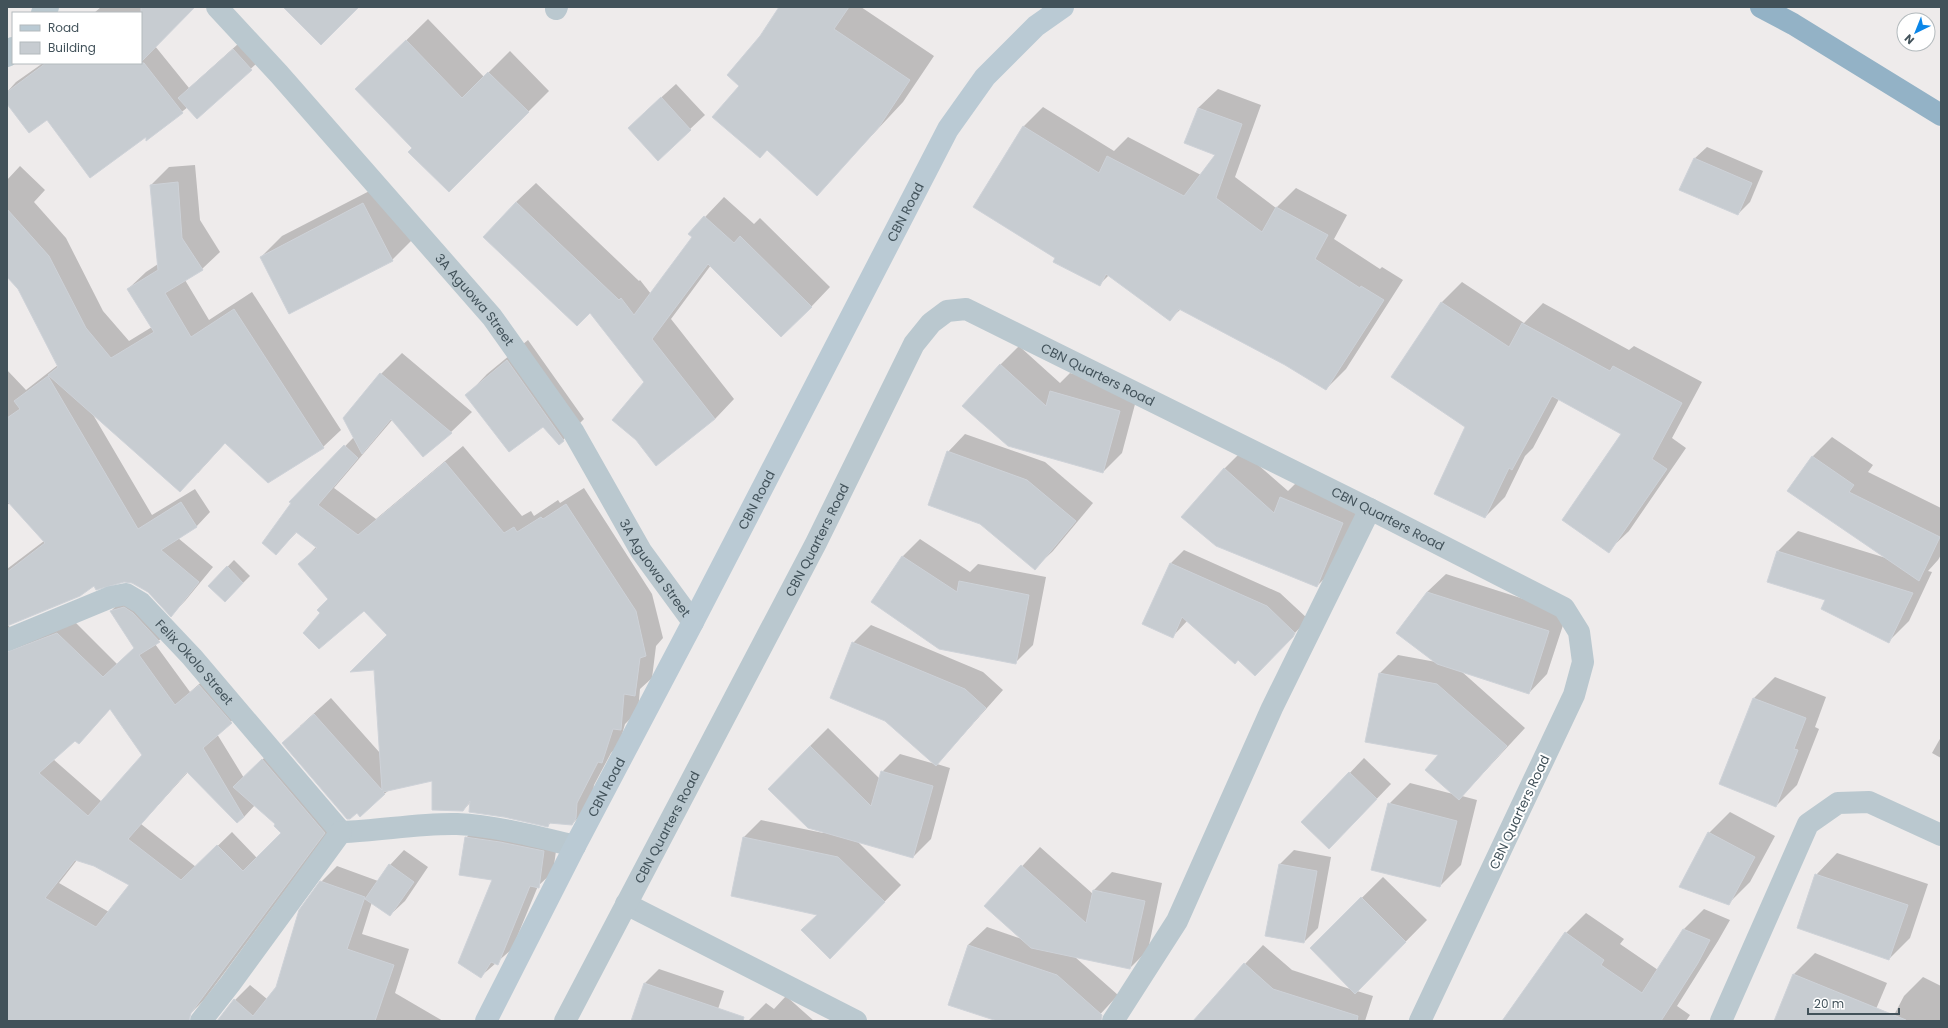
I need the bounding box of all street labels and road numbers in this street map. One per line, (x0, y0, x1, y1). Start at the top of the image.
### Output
street label: CBN Road (882, 179, 929, 245)
street label: 3A Aguowa Street (430, 249, 519, 350)
street label: CBN Quarters Road (1038, 339, 1158, 411)
street label: CBN Road (733, 467, 780, 533)
street label: CBN Quarters Road (780, 480, 854, 600)
street label: CBN Quarters Road (1328, 482, 1448, 555)
street label: 3A Aguowa Street (615, 515, 695, 621)
street label: Felix Okolo Street (151, 615, 238, 709)
street label: CBN Quarters Road (1485, 752, 1554, 873)
street label: CBN Road (583, 754, 630, 820)
street label: CBN Quarters Road (630, 768, 705, 887)

